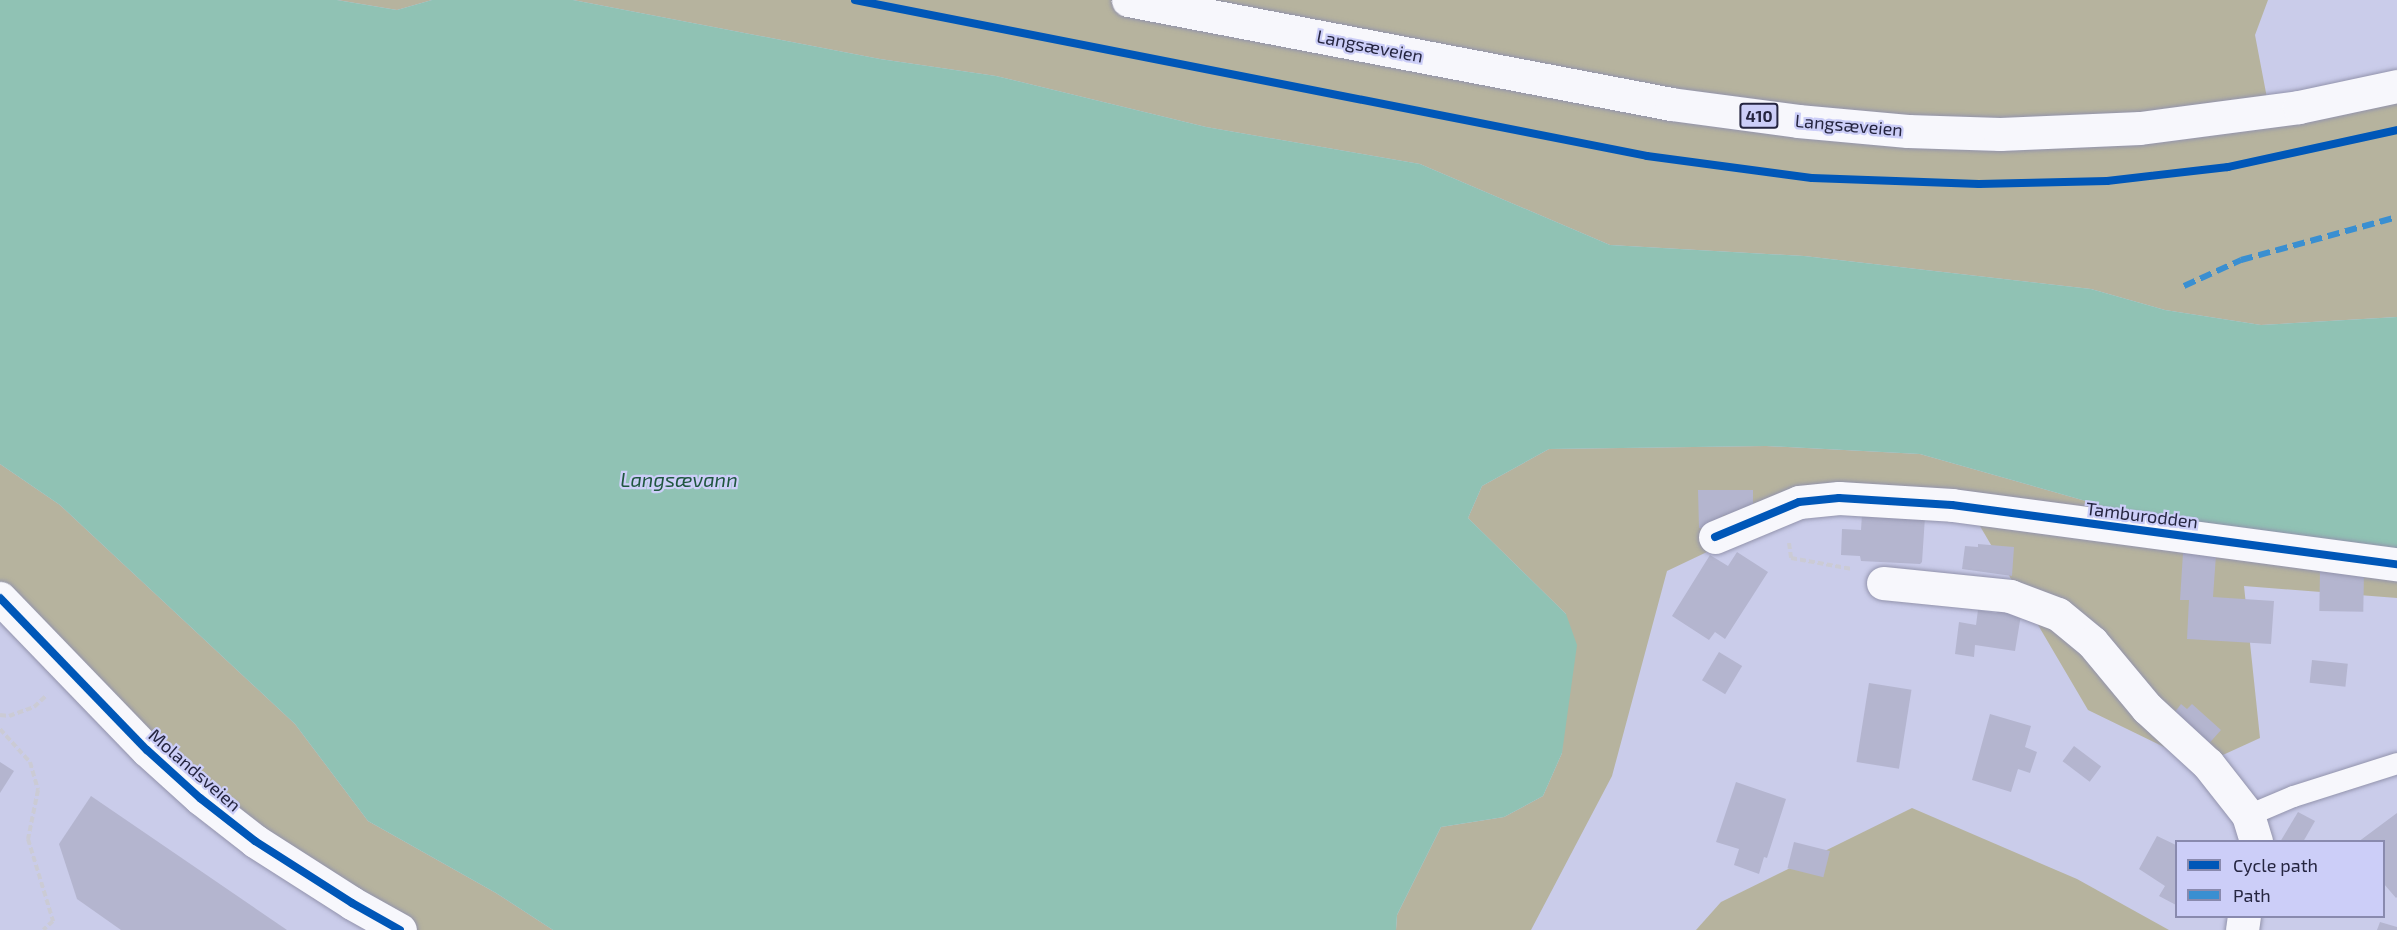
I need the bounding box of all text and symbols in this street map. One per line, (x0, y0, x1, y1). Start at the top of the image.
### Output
street label: Langsæveien (1315, 25, 1425, 67)
road number: 410 (1738, 103, 1780, 129)
street label: Langsæveien (1794, 110, 1904, 140)
water label: Langsævann (620, 467, 738, 491)
street label: Tamburodden (2085, 497, 2199, 533)
street label: Molandsveien (145, 724, 245, 816)
legend (2175, 840, 2385, 918)
text: Cycle path (2233, 854, 2318, 876)
text: Path (2233, 884, 2271, 906)

